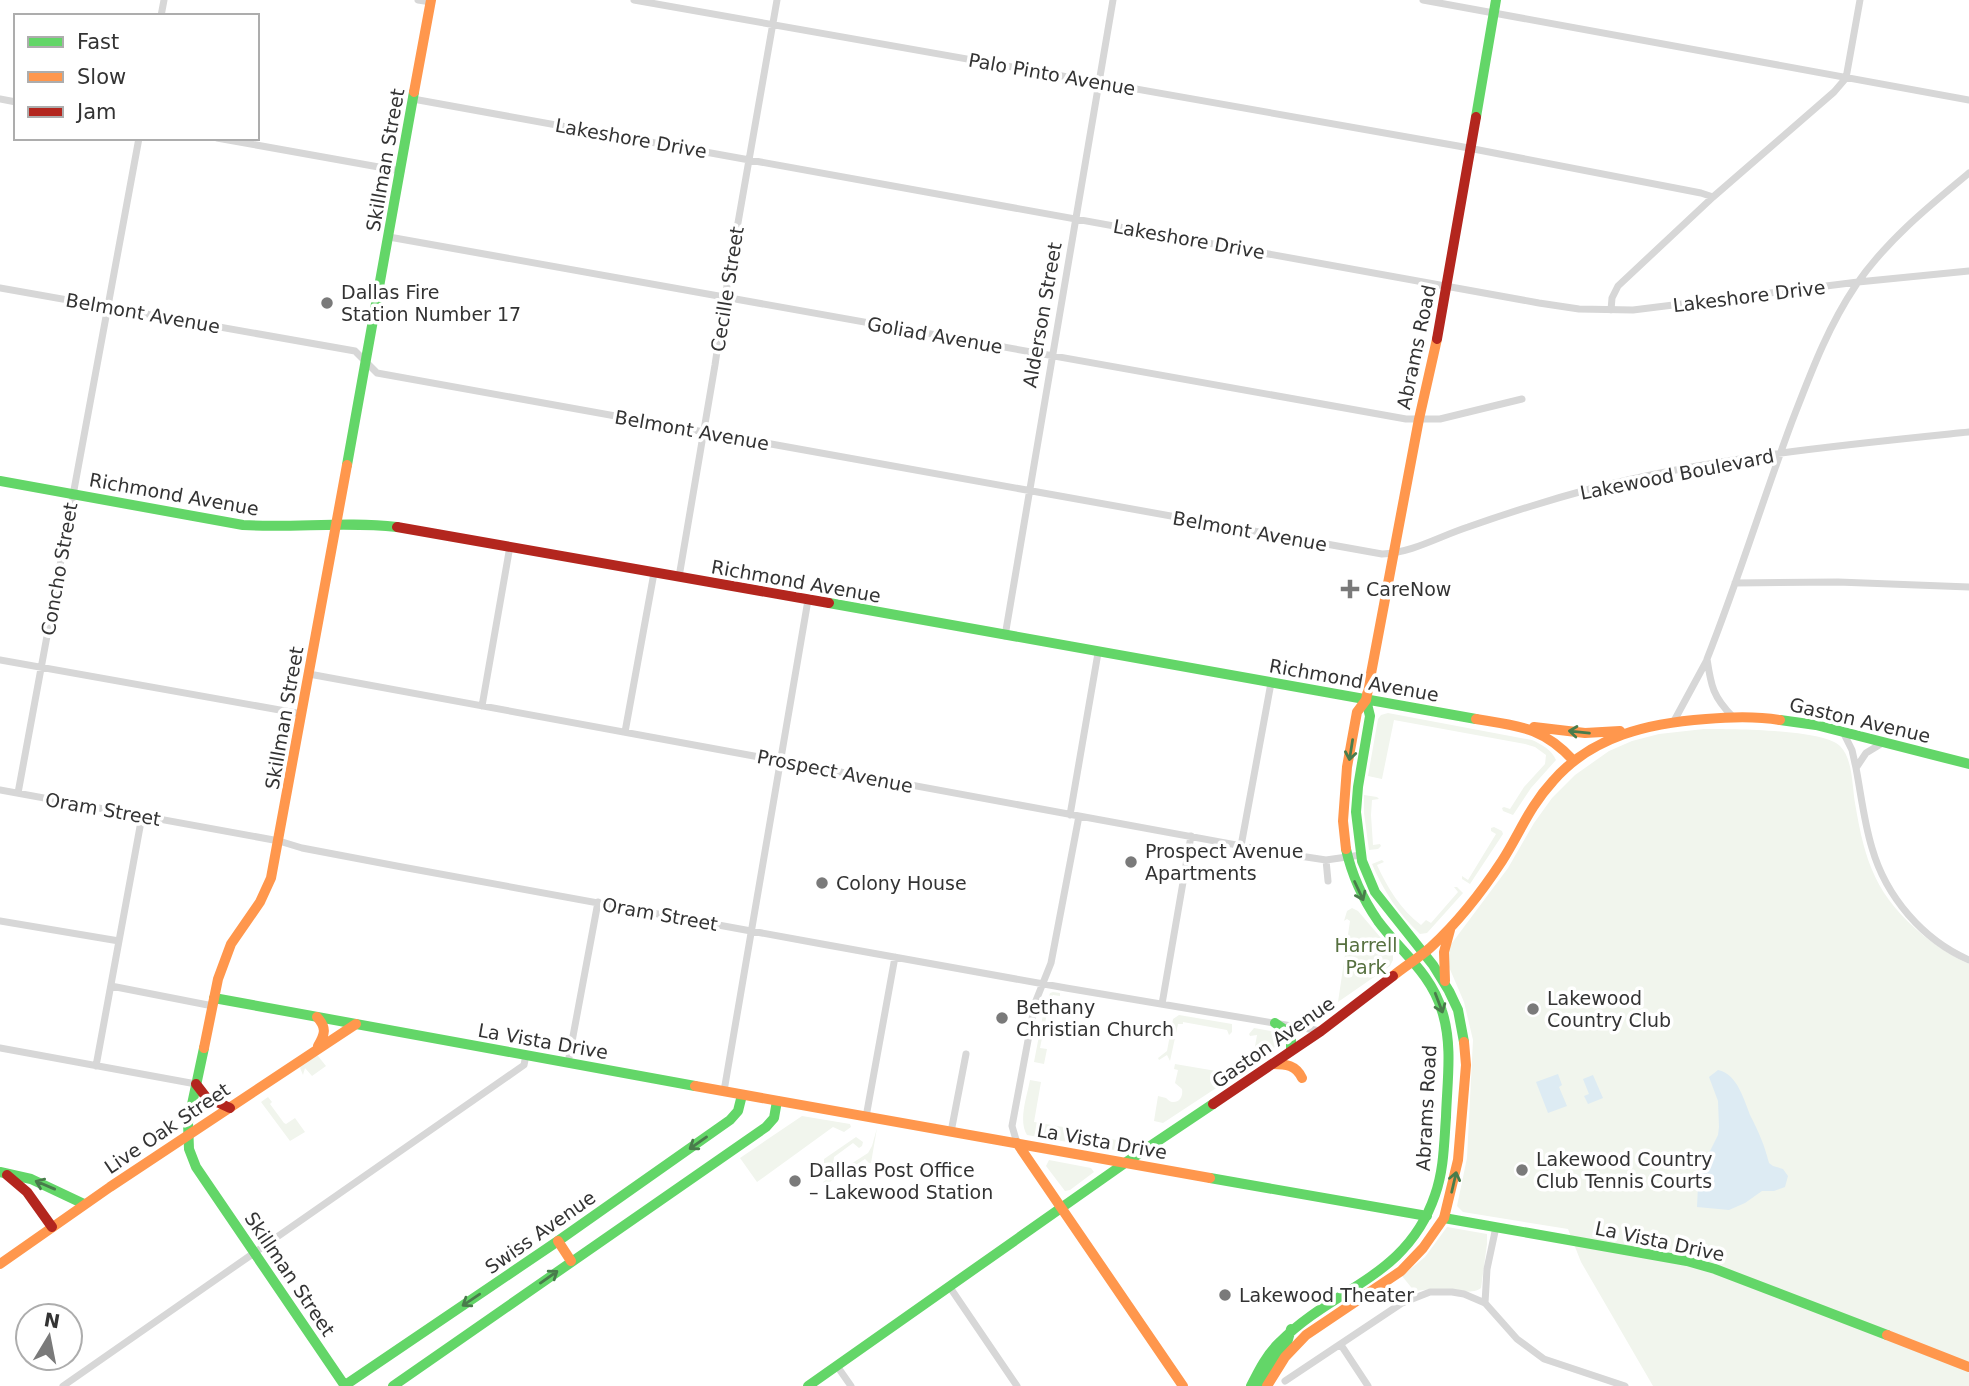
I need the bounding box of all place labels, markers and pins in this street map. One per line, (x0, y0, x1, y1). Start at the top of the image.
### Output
place label: Dallas Fire Station Number 17 (341, 281, 521, 325)
marker: Dallas Fire Station Number 17 (319, 295, 335, 311)
place label: CareNow (1366, 578, 1451, 600)
marker: CareNow (1340, 579, 1360, 599)
place label: Prospect Avenue Apartments (1145, 840, 1303, 884)
marker: Prospect Avenue Apartments (1123, 854, 1139, 870)
place label: Colony House (836, 872, 967, 894)
marker: Colony House (814, 875, 830, 891)
place label: Lakewood Country Club (1547, 987, 1671, 1031)
place label: Bethany Christian Church (1016, 996, 1174, 1040)
marker: Lakewood Country Club (1525, 1001, 1541, 1017)
marker: Bethany Christian Church (994, 1010, 1010, 1026)
place label: Lakewood Country Club Tennis Courts (1536, 1148, 1713, 1192)
place label: Dallas Post Office – Lakewood Station (809, 1159, 993, 1203)
marker: Lakewood Country Club Tennis Courts (1514, 1162, 1530, 1178)
marker: Dallas Post Office – Lakewood Station (787, 1173, 803, 1189)
place label: Lakewood Theater (1239, 1284, 1414, 1306)
marker: Lakewood Theater (1217, 1287, 1233, 1303)

